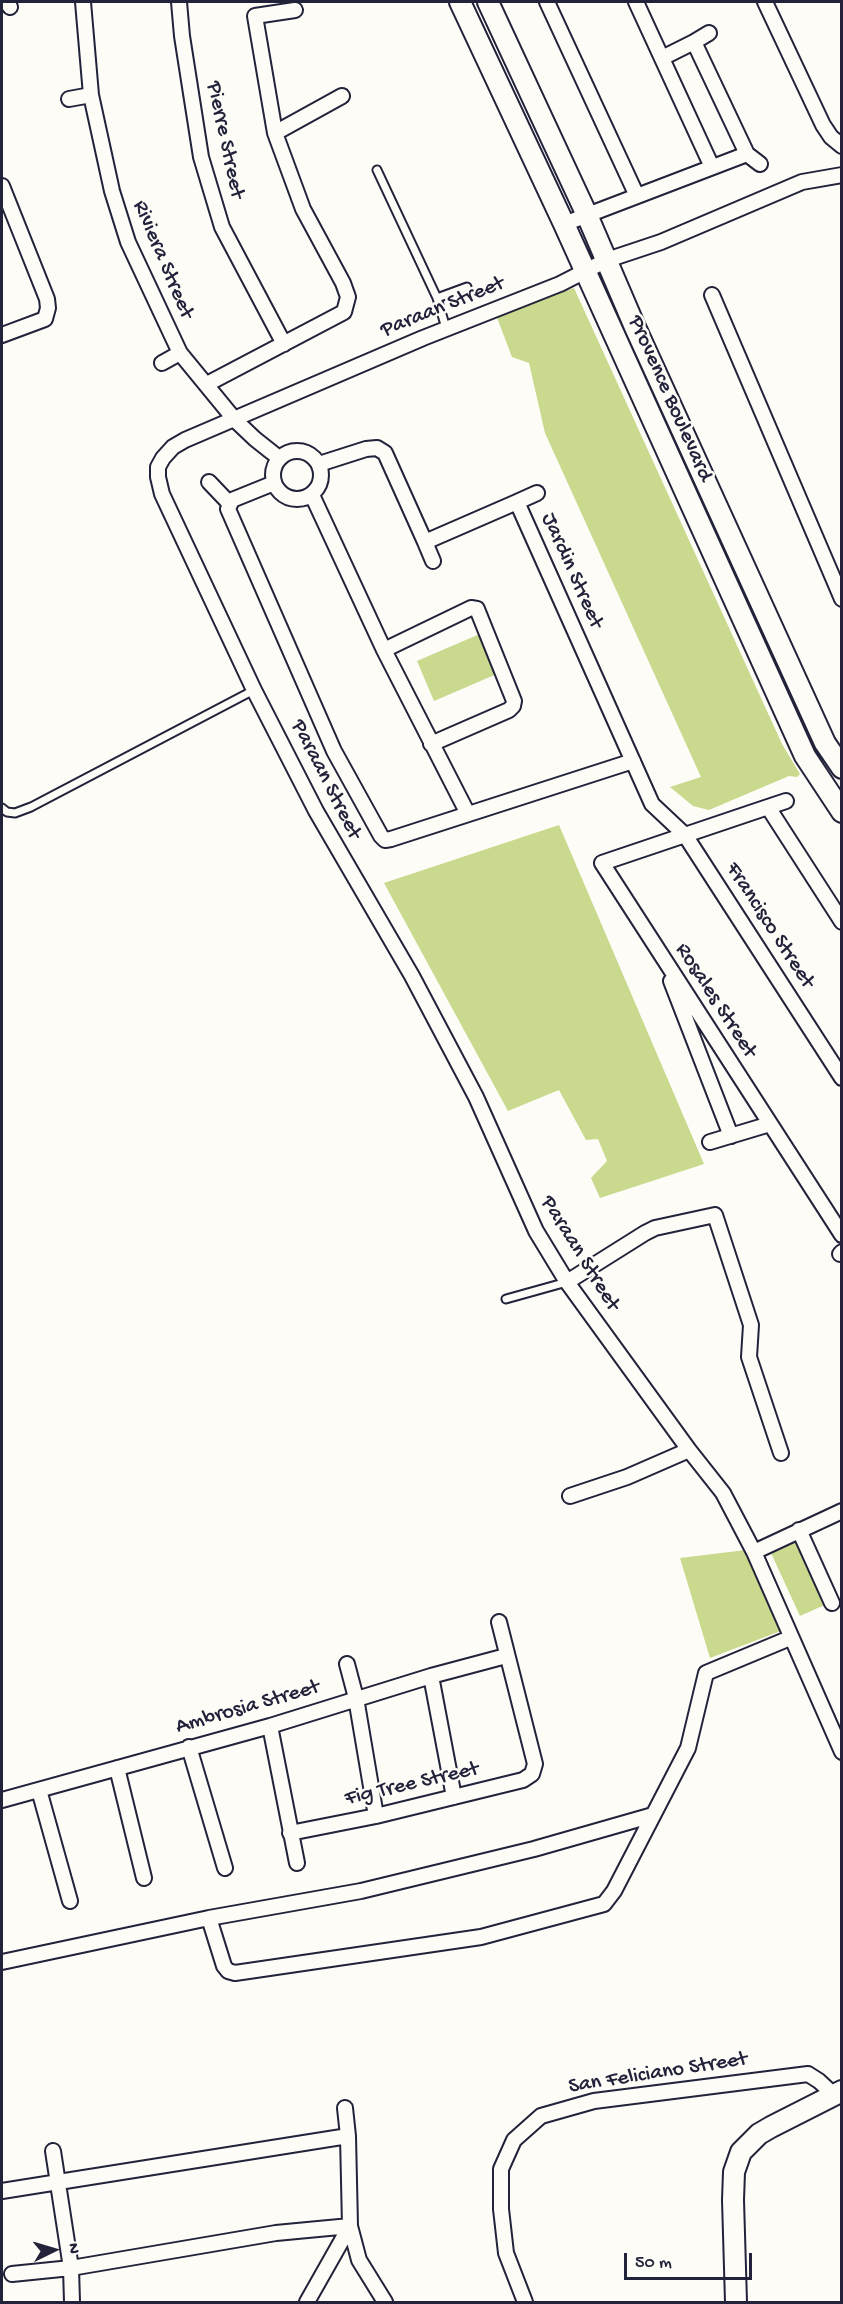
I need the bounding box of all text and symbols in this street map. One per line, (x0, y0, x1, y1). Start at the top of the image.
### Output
street label: Pierre Street (199, 79, 249, 201)
street label: Riviera Street (125, 197, 199, 323)
street label: Paraan Street (377, 271, 509, 345)
street label: Provence Boulevard (621, 312, 717, 486)
street label: Jardin Street (534, 509, 608, 633)
street label: Paraan Street (284, 716, 366, 844)
street label: Francisco Street (718, 858, 820, 994)
street label: Rosales Street (668, 939, 762, 1063)
street label: Paraan Street (533, 1192, 625, 1316)
street label: Ambrosia Street (173, 1675, 323, 1741)
street label: Fig Tree Street (342, 1757, 482, 1813)
street label: San Feliciano Street (567, 2047, 749, 2101)
north arrow (24, 2220, 84, 2280)
scale bar (627, 2241, 754, 2279)
text: N (63, 2242, 82, 2254)
text: 50 m (635, 2253, 672, 2274)

